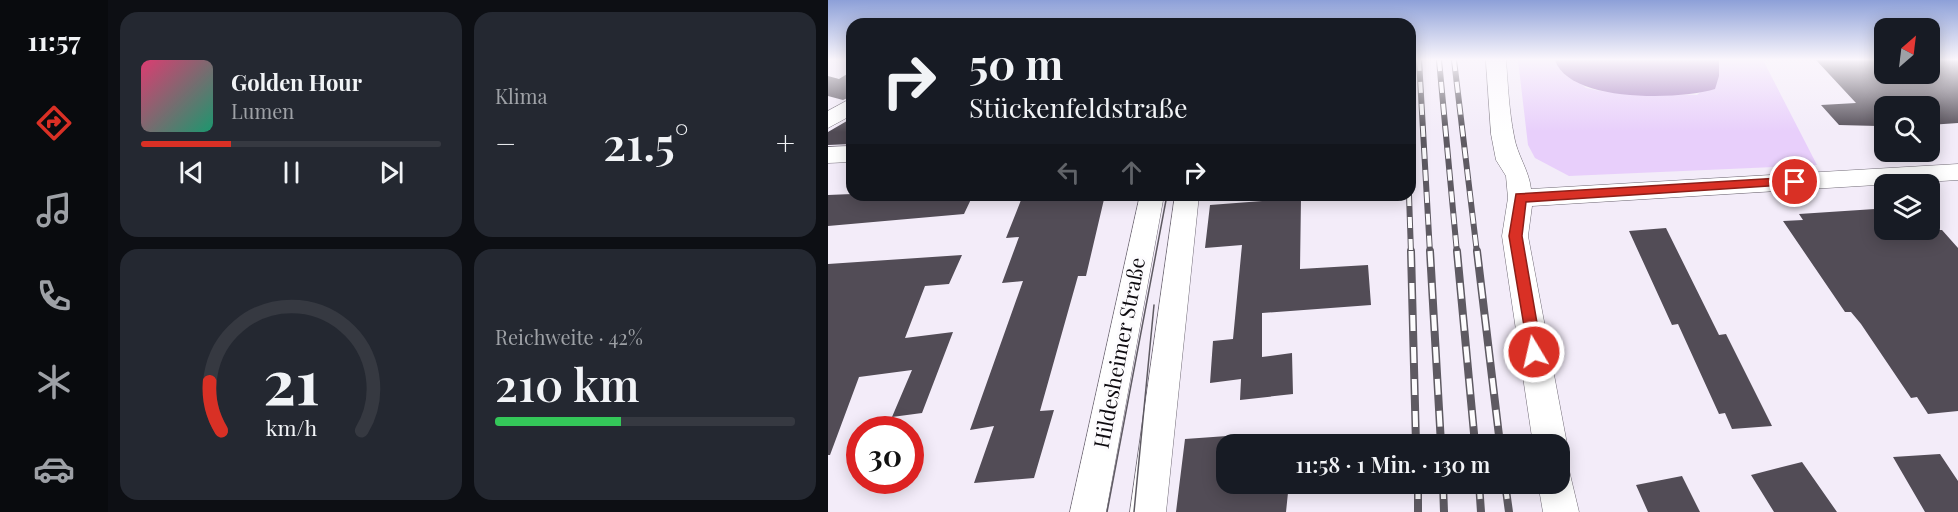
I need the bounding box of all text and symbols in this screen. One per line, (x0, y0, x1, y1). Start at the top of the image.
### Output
north arrow (1874, 18, 1940, 84)
map controls (1874, 18, 1940, 240)
text: 11:57 (27, 22, 81, 58)
text: 50 m (969, 35, 1063, 91)
icon: right (870, 42, 948, 120)
text: Golden Hour (231, 67, 362, 97)
text: Klima (495, 82, 547, 109)
text: Stückenfeldstraße (969, 89, 1188, 125)
button: search (1874, 96, 1940, 162)
text: Lumen (231, 97, 294, 124)
icon: directions (33, 102, 75, 144)
text: 21.5° (603, 112, 689, 172)
text: − (495, 120, 516, 164)
text: + (776, 120, 795, 164)
icon: previous (175, 156, 208, 189)
icon: pause (275, 156, 308, 189)
icon: next (375, 156, 408, 189)
icon: left (1052, 156, 1085, 189)
icon: ahead (1115, 156, 1148, 189)
icon: right (1178, 156, 1211, 189)
pin (1769, 156, 1820, 207)
icon: arrive (1778, 165, 1811, 198)
button: layers (1874, 174, 1940, 240)
icon: music (33, 189, 75, 231)
street label: Hildesheimer Straße (1086, 255, 1150, 451)
icon: phone (33, 275, 75, 317)
position arrow (1502, 320, 1566, 384)
text: Reichweite · 42% (495, 323, 643, 350)
text: 21 (263, 337, 319, 421)
text: 210 km (495, 353, 640, 413)
icon: climate (33, 361, 75, 403)
text: km/h (265, 414, 317, 442)
speed limit sign: 30 (846, 416, 924, 494)
icon: car (33, 448, 75, 490)
text: 11:58 · 1 Min. · 130 m (1296, 449, 1490, 479)

